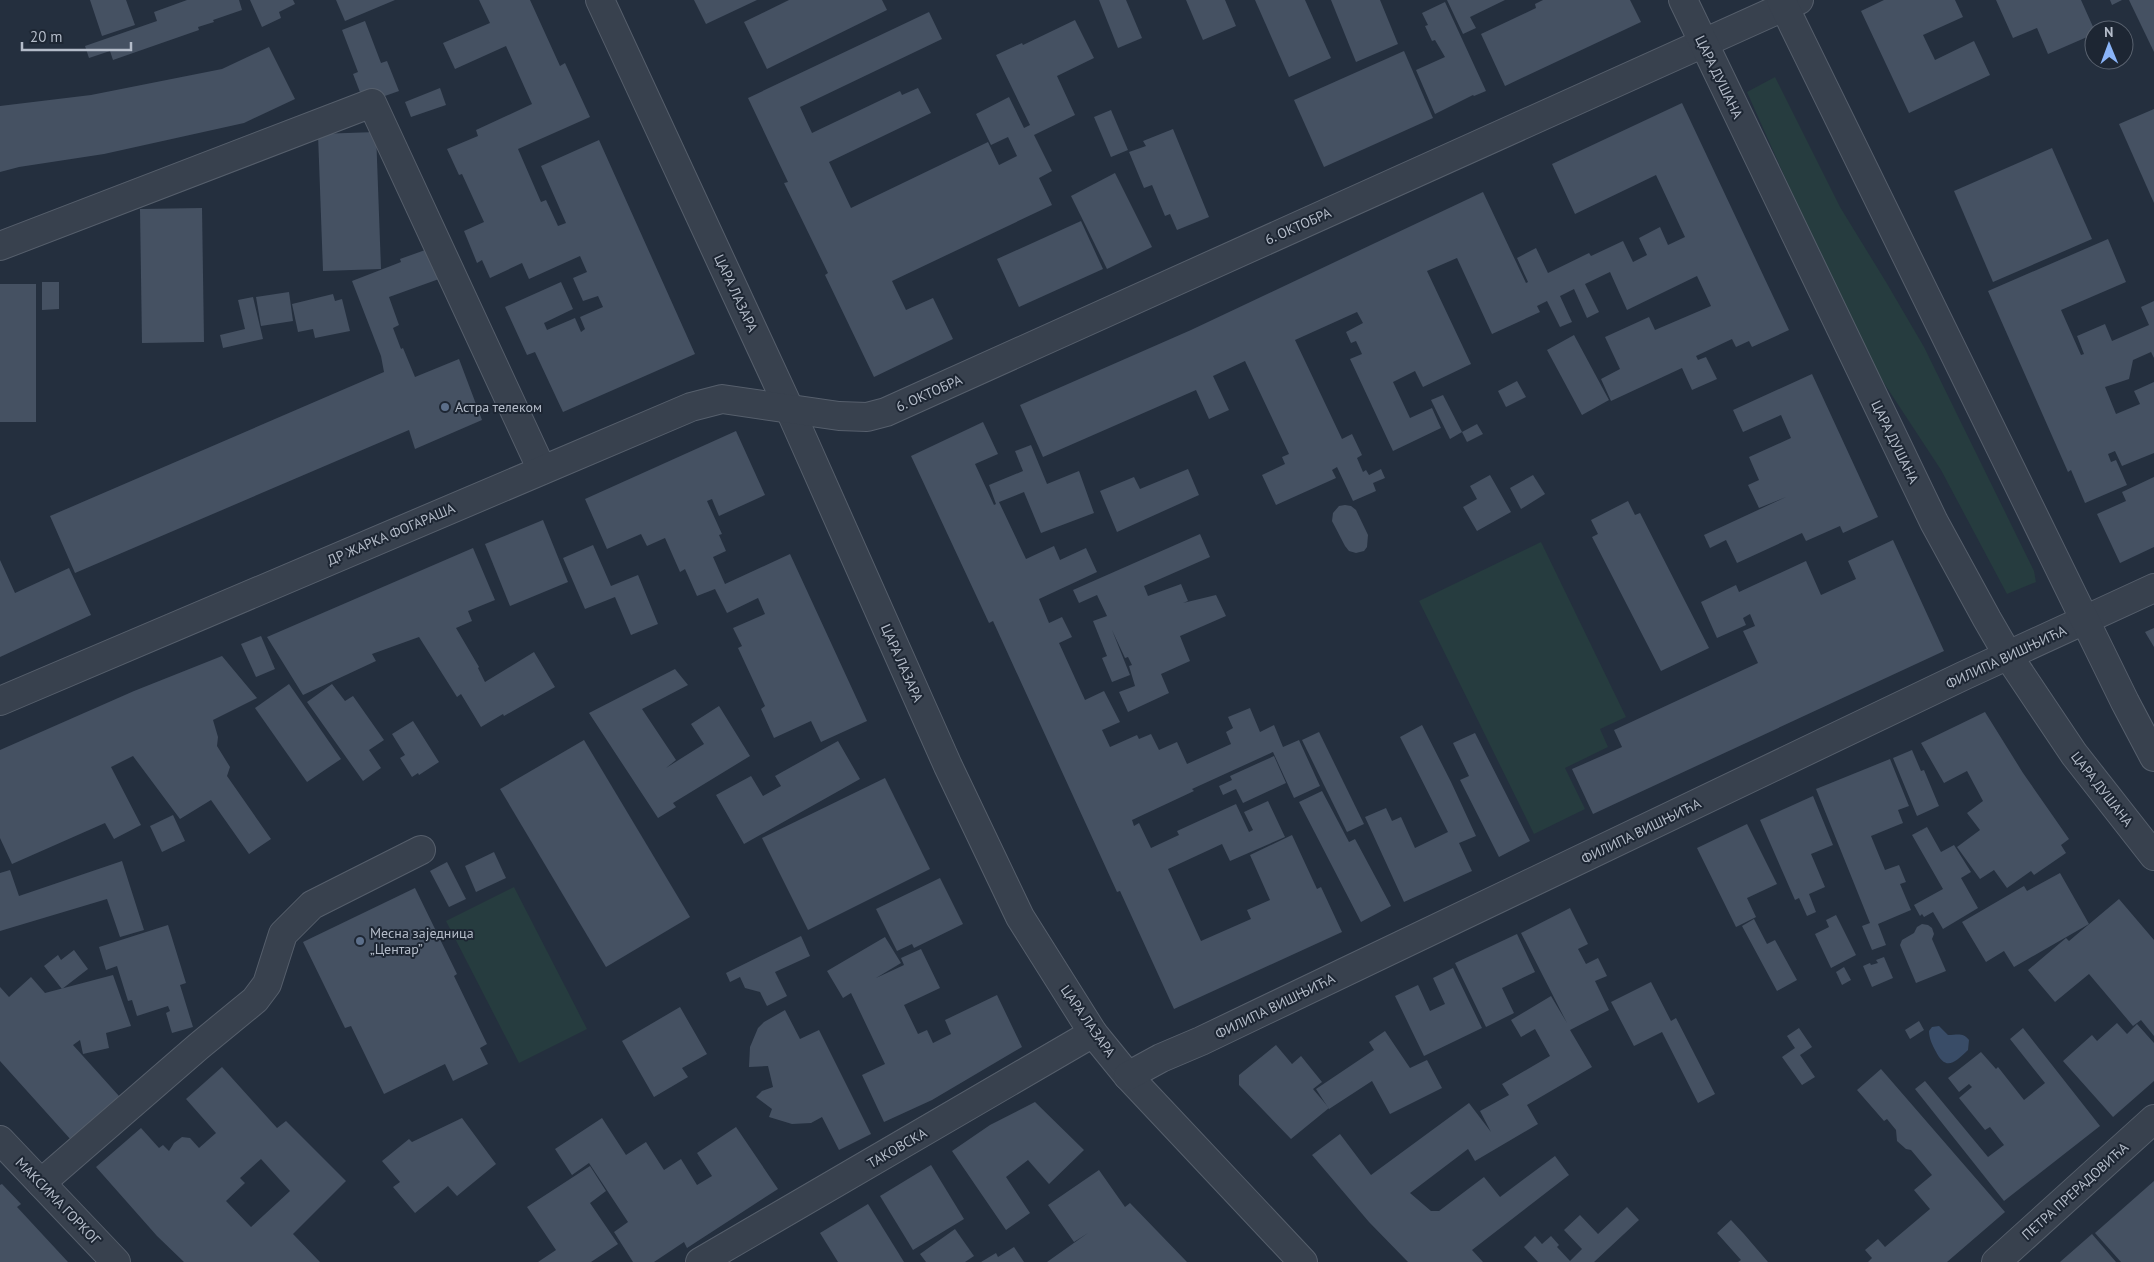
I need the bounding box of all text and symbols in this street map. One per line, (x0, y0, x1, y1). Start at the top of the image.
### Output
scale bar (22, 20, 131, 52)
north arrow (2084, 20, 2134, 70)
text: N (2104, 23, 2114, 41)
text: 20 m (30, 27, 63, 46)
street label: ЦАРА ДУШАНА (1691, 32, 1747, 122)
street label: 6. ОКТОБРА (1262, 203, 1335, 249)
street label: ЦАРА ЛАЗАРА (710, 251, 762, 336)
street label: 6. ОКТОБРА (893, 370, 966, 416)
street label: ЦАРА ДУШАНА (1867, 397, 1923, 487)
place label: Астра телеком (455, 398, 542, 416)
marker: Астра телеком (439, 401, 451, 413)
street label: ДР ЖАРКА ФОГАРАША (324, 499, 458, 569)
street label: ЦАРА ЛАЗАРА (877, 621, 928, 706)
street label: ФИЛИПА ВИШЊИЋА (1943, 621, 2070, 693)
street label: ЦАРА ДУШАНА (2067, 748, 2137, 831)
street label: ФИЛИПА ВИШЊИЋА (1578, 794, 1705, 868)
place label: Месна заједница „Центар” (370, 924, 474, 958)
marker: Месна заједница „Центар” (354, 935, 366, 947)
street label: ФИЛИПА ВИШЊИЋА (1212, 969, 1339, 1043)
street label: ЦАРА ЛАЗАРА (1057, 982, 1120, 1061)
street label: ТАКОВСКА (864, 1123, 931, 1172)
street label: ПЕТРА ПРЕРАДОВИЋА (2018, 1138, 2133, 1244)
street label: МАКСИМА ГОРКОГ (12, 1153, 105, 1249)

